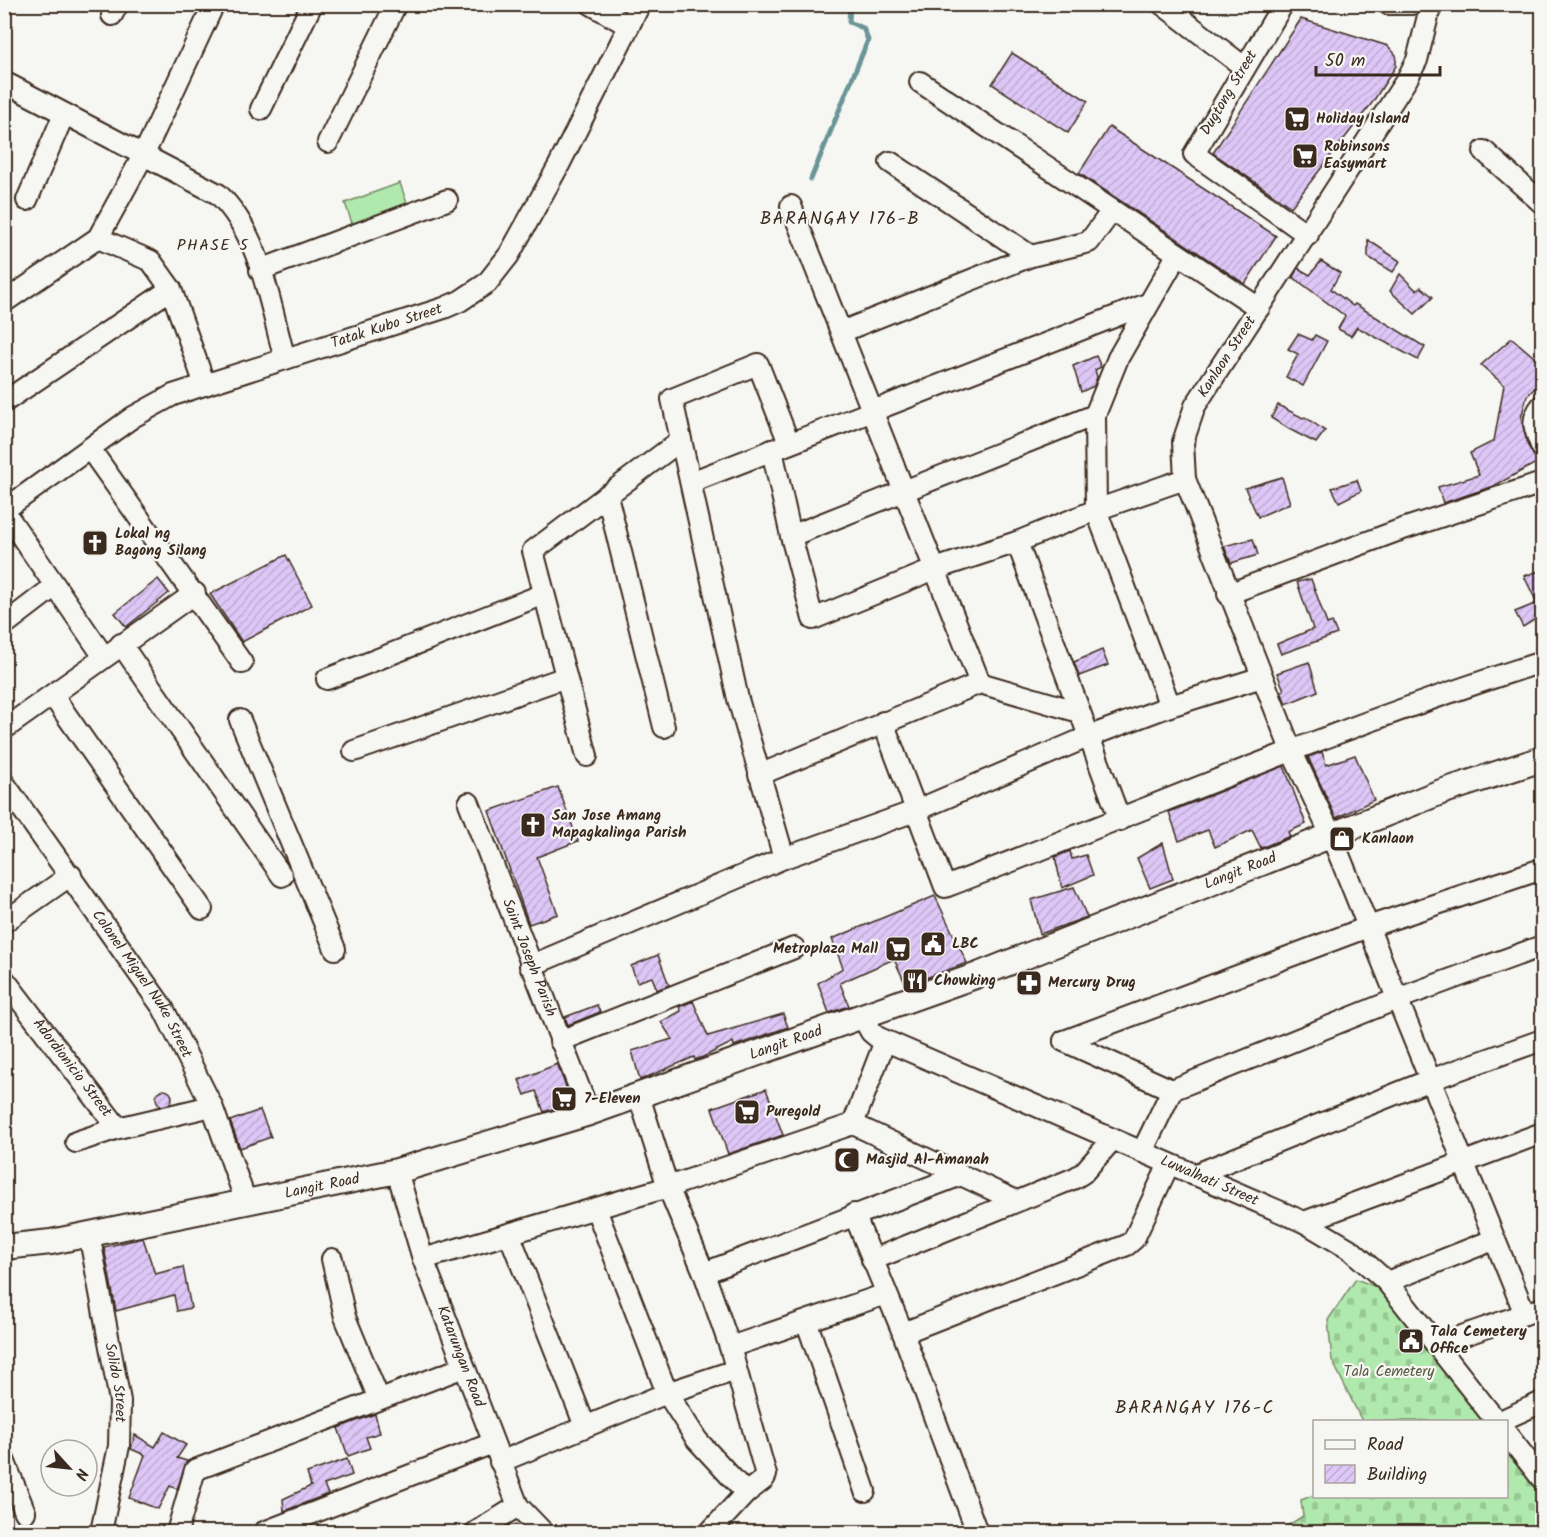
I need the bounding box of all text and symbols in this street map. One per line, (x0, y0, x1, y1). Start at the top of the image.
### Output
scale bar (1316, 39, 1440, 77)
street label: Dugtong Street (1194, 46, 1264, 140)
text: 50 m (1325, 47, 1365, 76)
supermarket icon: Holiday Island (1282, 104, 1312, 134)
place label: Holiday Island (1316, 107, 1410, 131)
place label: Robinsons Easymart (1324, 135, 1390, 176)
supermarket icon: Robinsons Easymart (1290, 141, 1320, 171)
district label: BARANGAY 176-B (760, 205, 920, 234)
district label: PHASE 5 (177, 233, 249, 258)
street label: Tatak Kubo Street (328, 297, 446, 356)
street label: Kanlaon Street (1191, 311, 1263, 403)
place label: Lokal ng Bagong Silang (115, 522, 207, 563)
church icon: Lokal ng Bagong Silang (80, 528, 110, 558)
place label: San Jose Amang Mapagkalinga Parish (552, 804, 686, 845)
church icon: San Jose Amang Mapagkalinga Parish (518, 810, 548, 840)
shop icon: Kanlaon (1327, 824, 1357, 854)
place label: Kanlaon (1362, 827, 1414, 851)
street label: Langit Road (1201, 846, 1281, 896)
street label: Saint Joseph Parish (495, 895, 563, 1020)
street label: Colonel Miguel Nuke Street (85, 905, 198, 1062)
public building icon: LBC (918, 929, 948, 959)
place label: LBC (952, 932, 979, 956)
supermarket icon: Metroplaza Mall (883, 934, 913, 964)
place label: Metroplaza Mall (773, 937, 878, 961)
restaurant icon: Chowking (900, 966, 930, 996)
pharmacy icon: Mercury Drug (1014, 968, 1044, 998)
place label: Chowking (934, 969, 996, 993)
place label: Mercury Drug (1048, 971, 1136, 995)
street label: Adordionicio Street (26, 1013, 118, 1123)
street label: Langit Road (746, 1019, 826, 1067)
supermarket icon: 7-Eleven (549, 1084, 579, 1114)
place label: 7-Eleven (584, 1087, 641, 1111)
supermarket icon: Puregold (732, 1097, 762, 1127)
place label: Puregold (766, 1100, 821, 1124)
mosque icon: Masjid Al-Amanah (832, 1145, 862, 1175)
place label: Masjid Al-Amanah (866, 1148, 989, 1172)
street label: Luwalhati Street (1156, 1149, 1262, 1213)
street label: Langit Road (282, 1167, 362, 1206)
street label: Katarungan Road (430, 1302, 491, 1411)
place label: Tala Cemetery Office (1430, 1320, 1527, 1361)
public building icon: Tala Cemetery Office (1396, 1326, 1426, 1356)
street label: Solido Street (97, 1341, 132, 1423)
park label: Tala Cemetery (1344, 1360, 1435, 1384)
district label: BARANGAY 176-C (1115, 1394, 1275, 1423)
legend (1313, 1420, 1508, 1498)
text: Road (1367, 1431, 1404, 1460)
north arrow (39, 1438, 99, 1498)
text: Building (1367, 1461, 1427, 1490)
text: N (68, 1464, 94, 1484)

